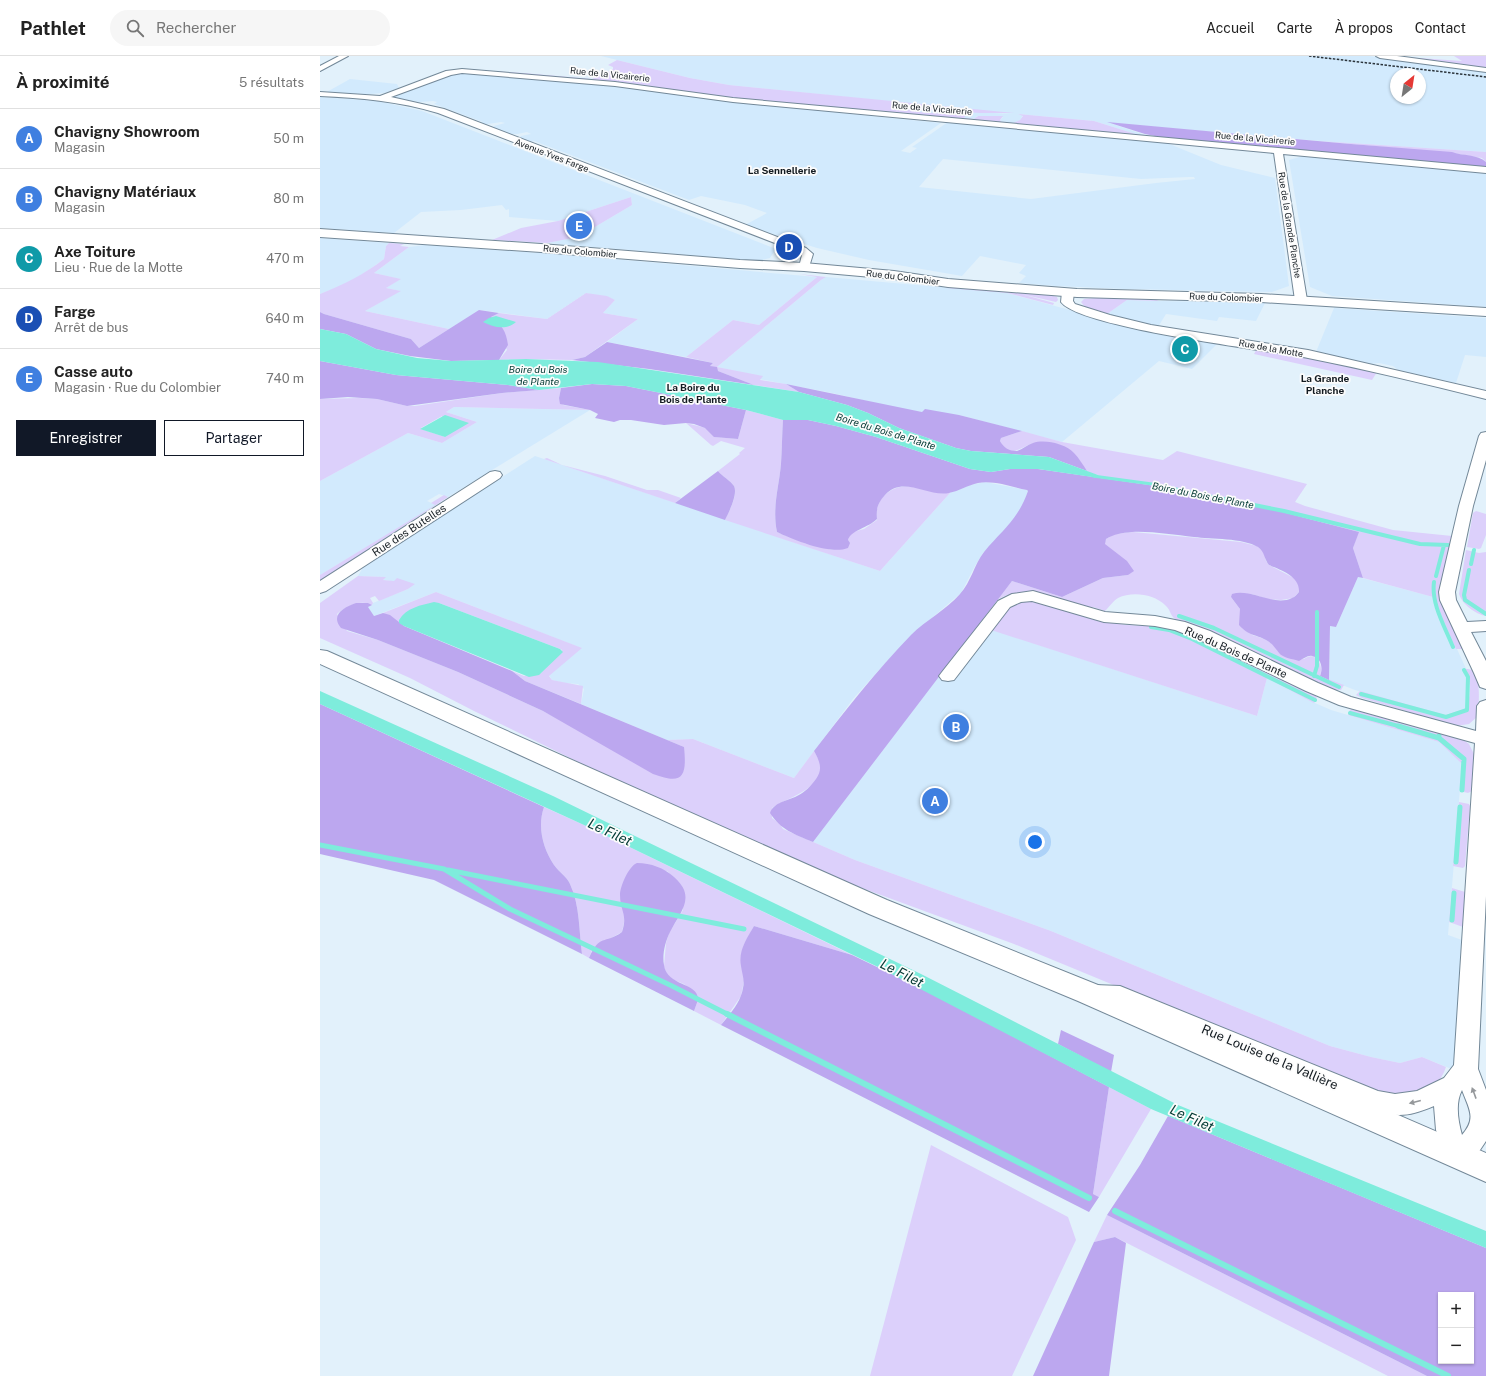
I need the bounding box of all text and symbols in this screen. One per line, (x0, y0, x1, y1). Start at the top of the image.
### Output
search box (110, 10, 390, 46)
text: Pathlet (20, 17, 86, 39)
icon: search (124, 17, 146, 39)
text: Rechercher (156, 19, 236, 36)
text: Accueil (1206, 20, 1255, 36)
text: Carte (1277, 20, 1313, 36)
text: À propos (1335, 20, 1393, 36)
text: Contact (1415, 20, 1466, 36)
street label: Rue de la Vicairerie (569, 64, 651, 84)
north arrow (1390, 68, 1426, 104)
text: À proximité (16, 72, 110, 92)
text: 5 résultats (239, 75, 304, 90)
street label: Rue de la Vicairerie (892, 99, 972, 117)
text: Chavigny Showroom (54, 123, 200, 140)
street label: Rue de la Vicairerie (1215, 129, 1295, 147)
text: A (24, 131, 34, 146)
text: 50 m (273, 131, 304, 146)
street label: Avenue Yves Farge (513, 136, 591, 174)
text: Magasin (54, 140, 105, 155)
district label: La Sennellerie (748, 164, 816, 176)
street label: Rue de la Grande Planche (1276, 171, 1304, 279)
text: Chavigny Matériaux (54, 183, 196, 200)
text: B (25, 191, 33, 206)
text: 80 m (273, 191, 304, 206)
text: Magasin (54, 200, 105, 215)
pin: E (566, 211, 592, 241)
pin: D (776, 232, 802, 262)
street label: Rue du Colombier (543, 242, 618, 260)
text: Axe Toiture (54, 243, 136, 260)
text: C (24, 251, 34, 266)
text: 470 m (266, 251, 304, 266)
text: Lieu · Rue de la Motte (54, 260, 183, 275)
street label: Rue du Colombier (866, 267, 941, 287)
street label: Rue du Colombier (1189, 290, 1264, 304)
text: Farge (54, 303, 96, 320)
text: D (24, 311, 34, 326)
text: 640 m (265, 311, 304, 326)
text: Arrêt de bus (54, 320, 128, 335)
pin: C (1172, 334, 1198, 364)
street label: Rue de la Motte (1238, 337, 1304, 359)
text: Casse auto (54, 363, 133, 380)
water label: Boire du Bois de Plante (509, 363, 568, 387)
text: E (25, 371, 33, 386)
text: 740 m (266, 371, 304, 386)
district label: La Grande Planche (1301, 372, 1350, 396)
text: Magasin · Rue du Colombier (54, 380, 221, 395)
district label: La Boire du Bois de Plante (659, 381, 727, 405)
water label: Boire du Bois de Plante (835, 410, 938, 452)
button: Enregistrer (16, 420, 156, 456)
button: Partager (164, 420, 304, 456)
water label: Boire du Bois de Plante (1151, 479, 1255, 511)
street label: Rue des Butelles (370, 501, 448, 558)
street label: Rue du Bois de Plante (1183, 624, 1289, 680)
pin: B (943, 712, 969, 742)
pin: A (922, 786, 948, 816)
water label: Le Filet (586, 815, 635, 849)
your location (1025, 832, 1045, 852)
water label: Le Filet (878, 955, 927, 991)
street label: Rue Louise de la Vallière (1199, 1021, 1341, 1093)
one-way arrow (1471, 1086, 1477, 1098)
one-way arrow (1409, 1099, 1421, 1105)
water label: Le Filet (1168, 1101, 1217, 1135)
map controls (1438, 1292, 1474, 1364)
button: + (1438, 1292, 1474, 1328)
button: − (1438, 1328, 1474, 1364)

